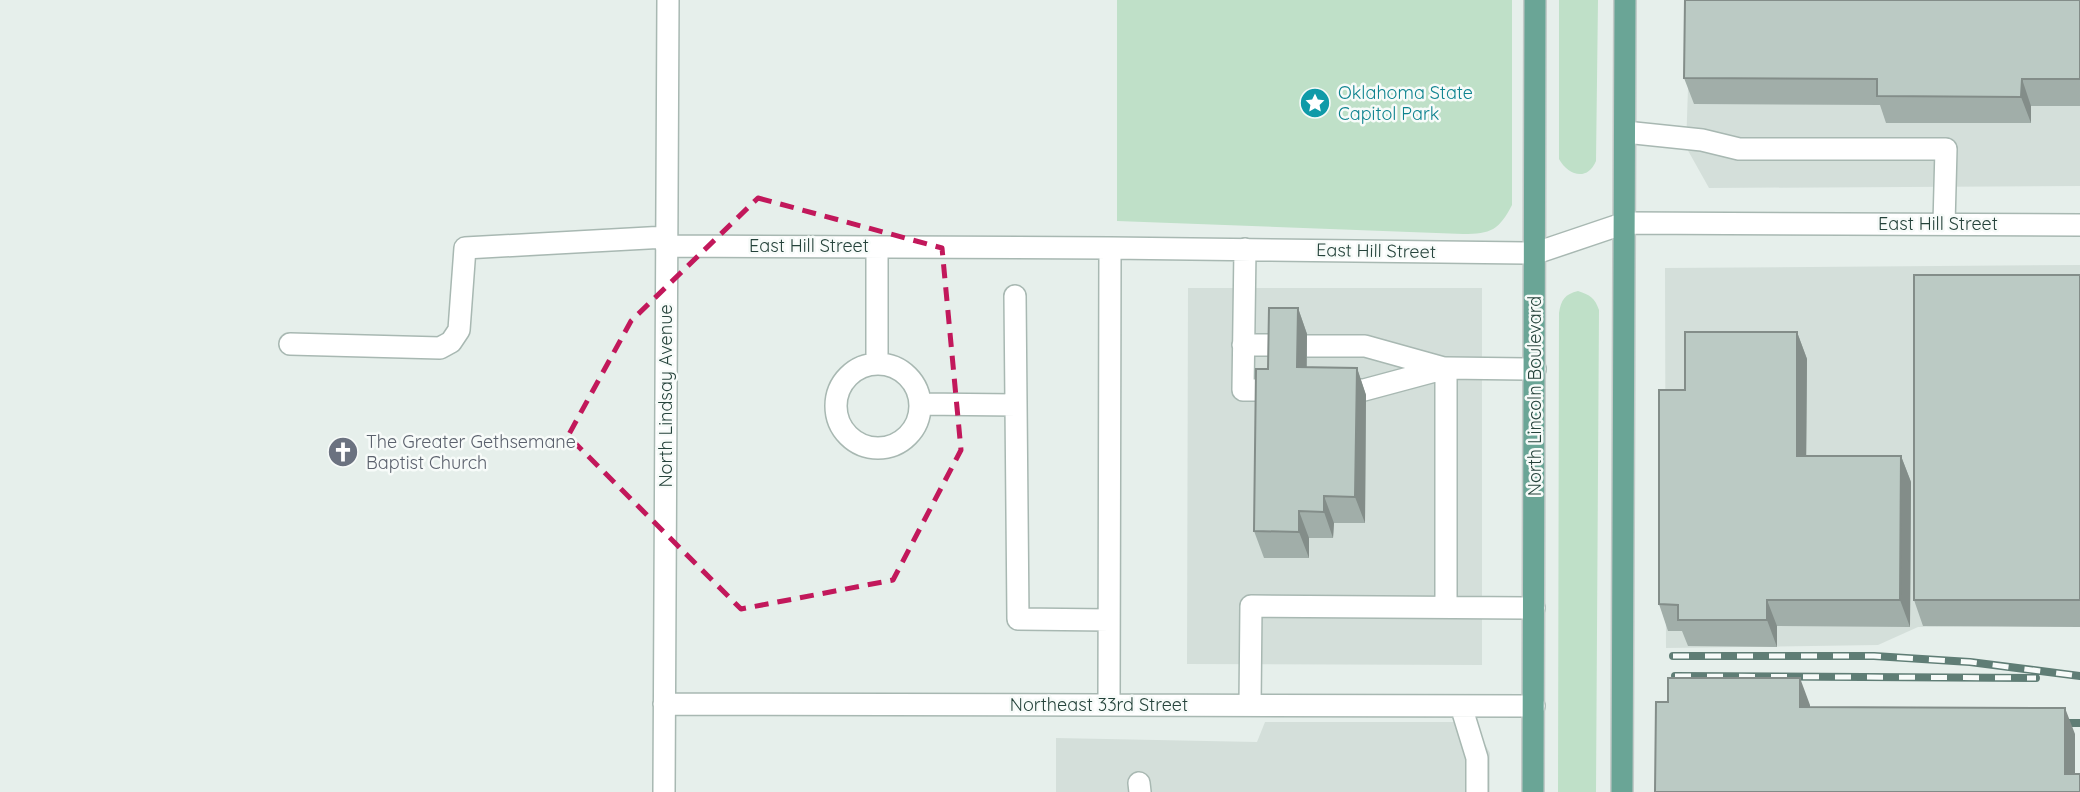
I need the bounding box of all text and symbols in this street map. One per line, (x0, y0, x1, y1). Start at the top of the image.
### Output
place label: Oklahoma State Capitol Park (1338, 81, 1473, 125)
place icon: Oklahoma State Capitol Park (1298, 86, 1332, 120)
street label: East Hill Street (1878, 212, 1998, 235)
street label: East Hill Street (749, 234, 869, 257)
street label: East Hill Street (1316, 238, 1436, 263)
street label: North Lincoln Boulevard (1523, 296, 1546, 496)
street label: North Lindsay Avenue (654, 304, 677, 488)
place label: The Greater Gethsemane Baptist Church (366, 430, 576, 474)
church icon: The Greater Gethsemane Baptist Church (326, 435, 360, 469)
street label: Northeast 33rd Street (1010, 693, 1188, 716)

